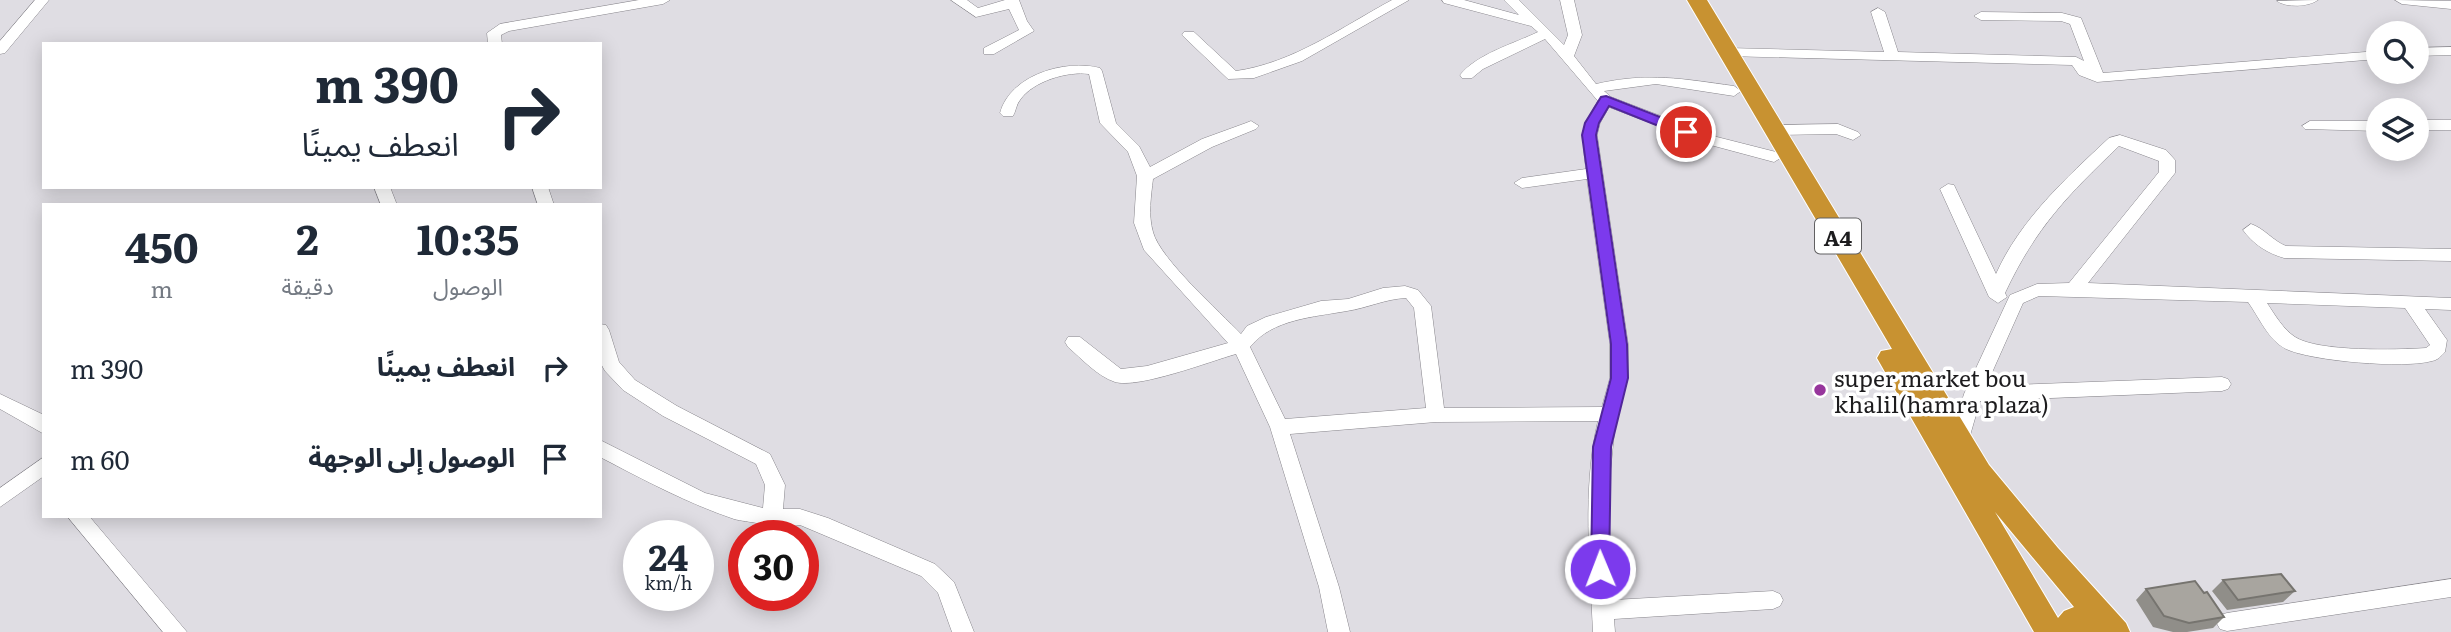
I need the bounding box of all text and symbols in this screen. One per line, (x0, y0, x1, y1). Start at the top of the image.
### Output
map controls (2366, 21, 2429, 161)
button: search (2366, 21, 2429, 84)
text: 390 m (315, 45, 459, 118)
icon: right (483, 70, 574, 161)
button: layers (2366, 98, 2429, 161)
pin (1656, 102, 1716, 162)
icon: arrive (1667, 113, 1705, 151)
text: انعطف يمينًا (302, 118, 459, 166)
text: 2 (296, 206, 319, 268)
text: 10:35 (416, 206, 519, 268)
text: 450 (125, 214, 199, 276)
road number: A4 (1815, 218, 1861, 254)
text: دقيقة (281, 268, 334, 302)
text: الوصول (433, 268, 503, 302)
text: m (151, 271, 173, 305)
text: انعطف يمينًا (377, 345, 515, 384)
text: 390 m (70, 348, 143, 387)
icon: right (536, 349, 574, 387)
place label: super market bou khalil(hamra plaza) (1834, 360, 2049, 420)
marker: super market bou khalil(hamra plaza) (1812, 382, 1828, 398)
text: الوصول إلى الوجهة (308, 436, 515, 475)
text: 60 m (70, 439, 129, 478)
icon: arrive (536, 440, 574, 478)
speed limit sign: 30 (728, 520, 819, 611)
text: 24 (649, 530, 688, 582)
position arrow (1563, 532, 1637, 606)
text: km/h (645, 569, 692, 596)

